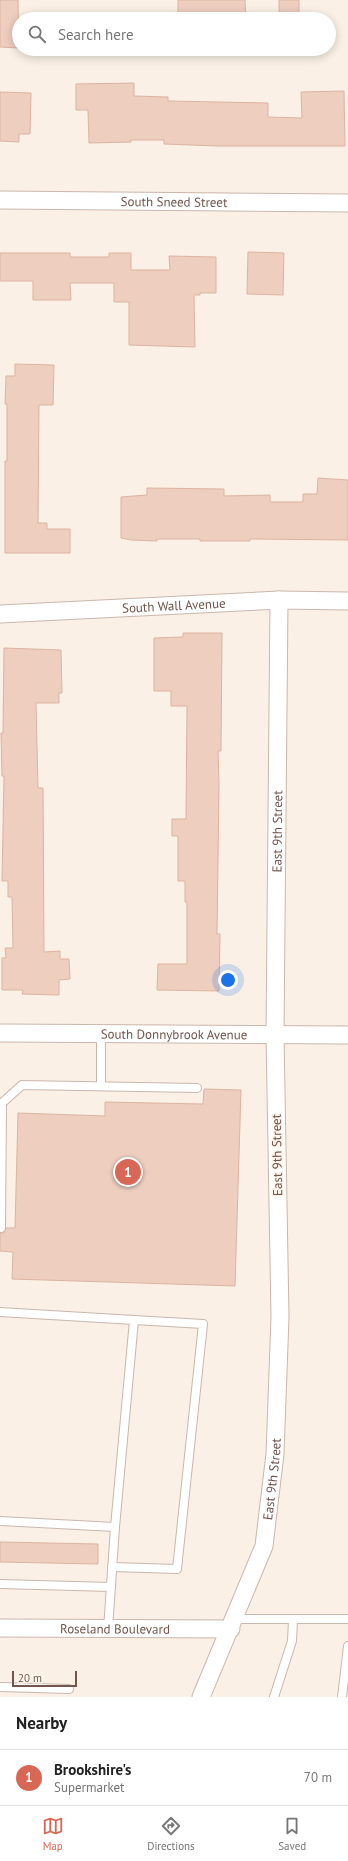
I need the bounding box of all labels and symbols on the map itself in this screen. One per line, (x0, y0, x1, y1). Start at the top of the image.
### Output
street label: South Sneed Street (121, 193, 228, 210)
street label: South Wall Avenue (122, 594, 226, 616)
street label: East 9th Street (268, 790, 286, 873)
your location (218, 970, 238, 990)
street label: South Donnybrook Avenue (101, 1025, 247, 1043)
street label: East 9th Street (268, 1113, 286, 1196)
pin: 1 (115, 1157, 141, 1187)
street label: East 9th Street (259, 1437, 284, 1521)
street label: Roseland Boulevard (60, 1620, 170, 1637)
scale bar (12, 1669, 77, 1688)

